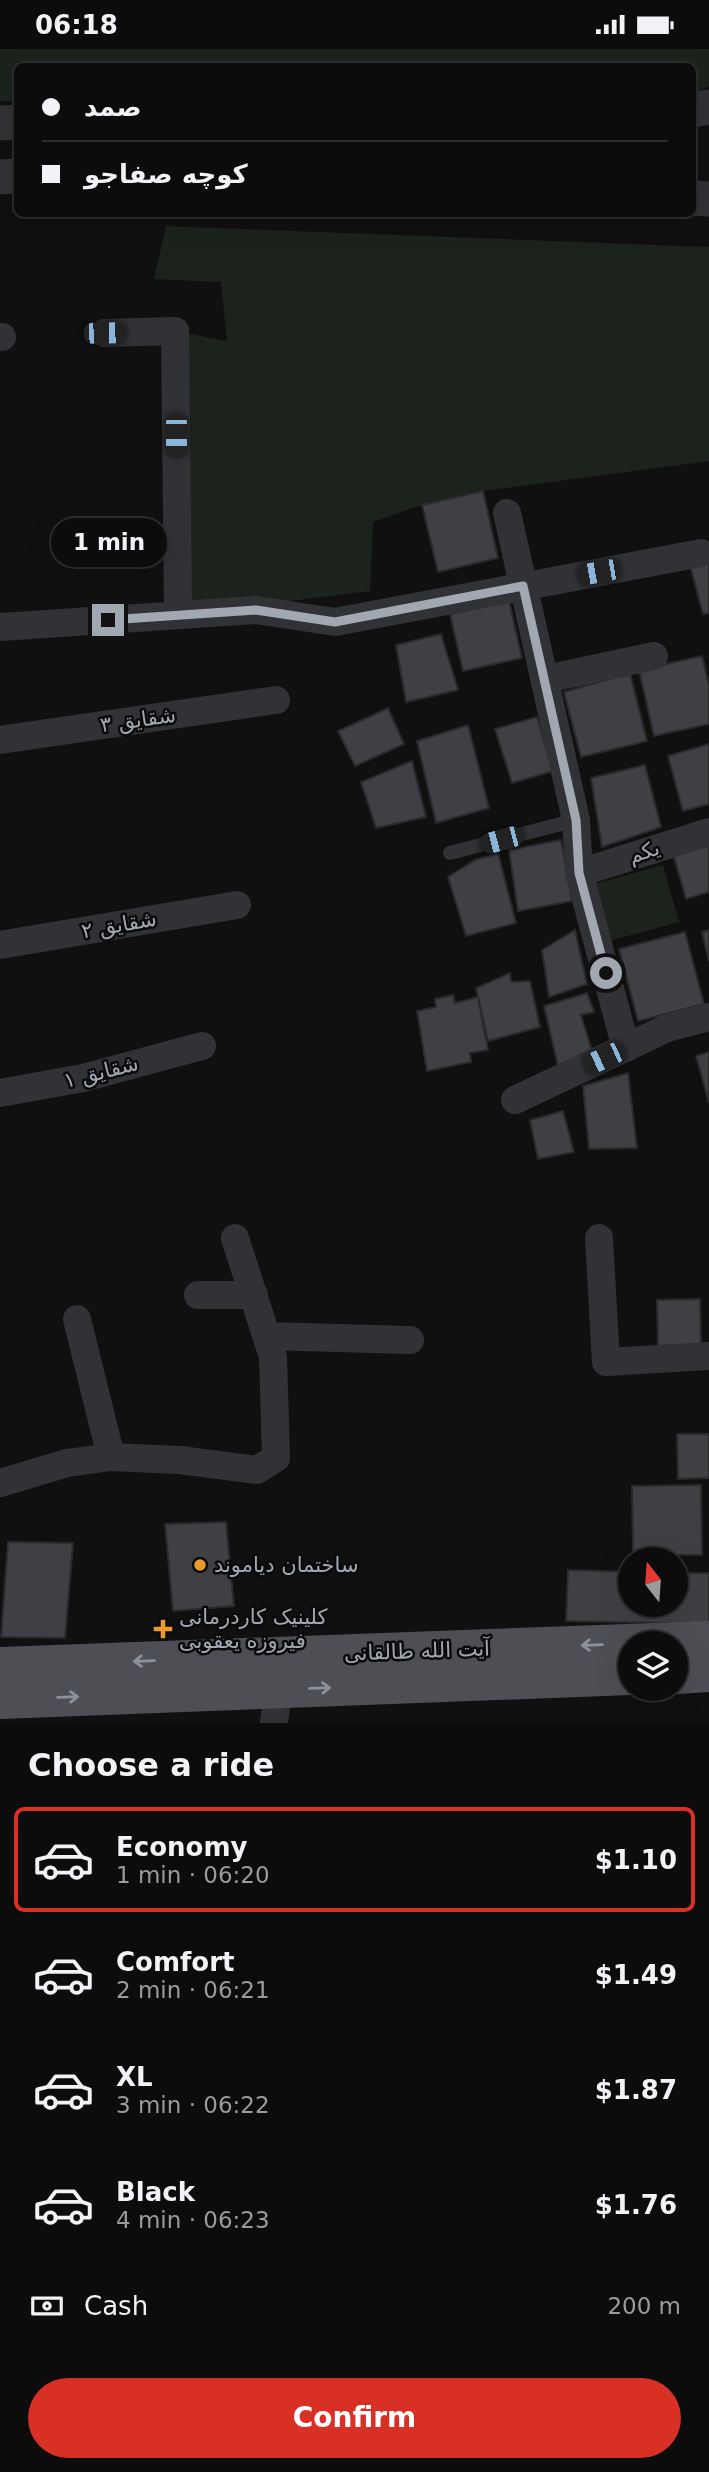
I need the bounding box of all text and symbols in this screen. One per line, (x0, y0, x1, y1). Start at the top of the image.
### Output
text: 06:18 (35, 10, 118, 40)
text: صمد (84, 92, 142, 122)
text: کوچه صفاجو (84, 159, 248, 189)
car (83, 322, 126, 344)
car (166, 414, 187, 456)
callout: 1 min (50, 519, 166, 567)
text: 1 min (73, 529, 145, 555)
car (577, 558, 622, 586)
route end (92, 604, 124, 636)
street label: شقایق ۳ (99, 703, 177, 737)
car (478, 824, 525, 856)
street label: یکم (625, 836, 663, 869)
street label: شقایق ۲ (80, 907, 158, 943)
route start (590, 957, 622, 989)
car (581, 1040, 628, 1076)
street label: شقایق ۱ (61, 1051, 141, 1093)
north arrow (618, 1547, 688, 1617)
map controls (618, 1547, 688, 1701)
place label: ساختمان دیاموند (214, 1553, 359, 1577)
marker: ساختمان دیاموند (192, 1557, 208, 1573)
place label: کلینیک کاردرمانی فیروزه یعقوبی (179, 1605, 327, 1653)
marker: کلینیک کاردرمانی فیروزه یعقوبی (153, 1619, 173, 1639)
button: layers (618, 1631, 688, 1701)
street label: آیت الله طالقانی (344, 1635, 492, 1666)
one-way arrow (581, 1638, 604, 1651)
one-way arrow (133, 1654, 156, 1668)
one-way arrow (308, 1681, 331, 1694)
one-way arrow (56, 1691, 79, 1704)
text: Choose a ride (28, 1746, 274, 1784)
icon: car (32, 1828, 95, 1891)
text: Economy (116, 1832, 247, 1862)
text: $1.10 (595, 1845, 677, 1875)
text: 1 min · 06:20 (116, 1862, 270, 1888)
icon: car (32, 1943, 95, 2006)
text: Comfort (116, 1947, 234, 1977)
text: $1.49 (595, 1960, 677, 1990)
text: 2 min · 06:21 (116, 1977, 270, 2003)
icon: car (32, 2058, 95, 2121)
text: XL (116, 2062, 153, 2092)
text: $1.87 (595, 2075, 677, 2105)
text: 3 min · 06:22 (116, 2092, 270, 2118)
icon: car (32, 2173, 95, 2236)
text: Black (116, 2177, 195, 2207)
text: $1.76 (595, 2190, 677, 2220)
text: 4 min · 06:23 (116, 2207, 270, 2233)
icon: cash (28, 2287, 66, 2325)
text: Cash (84, 2291, 148, 2321)
text: 200 m (607, 2293, 681, 2319)
button: Confirm (28, 2378, 681, 2458)

